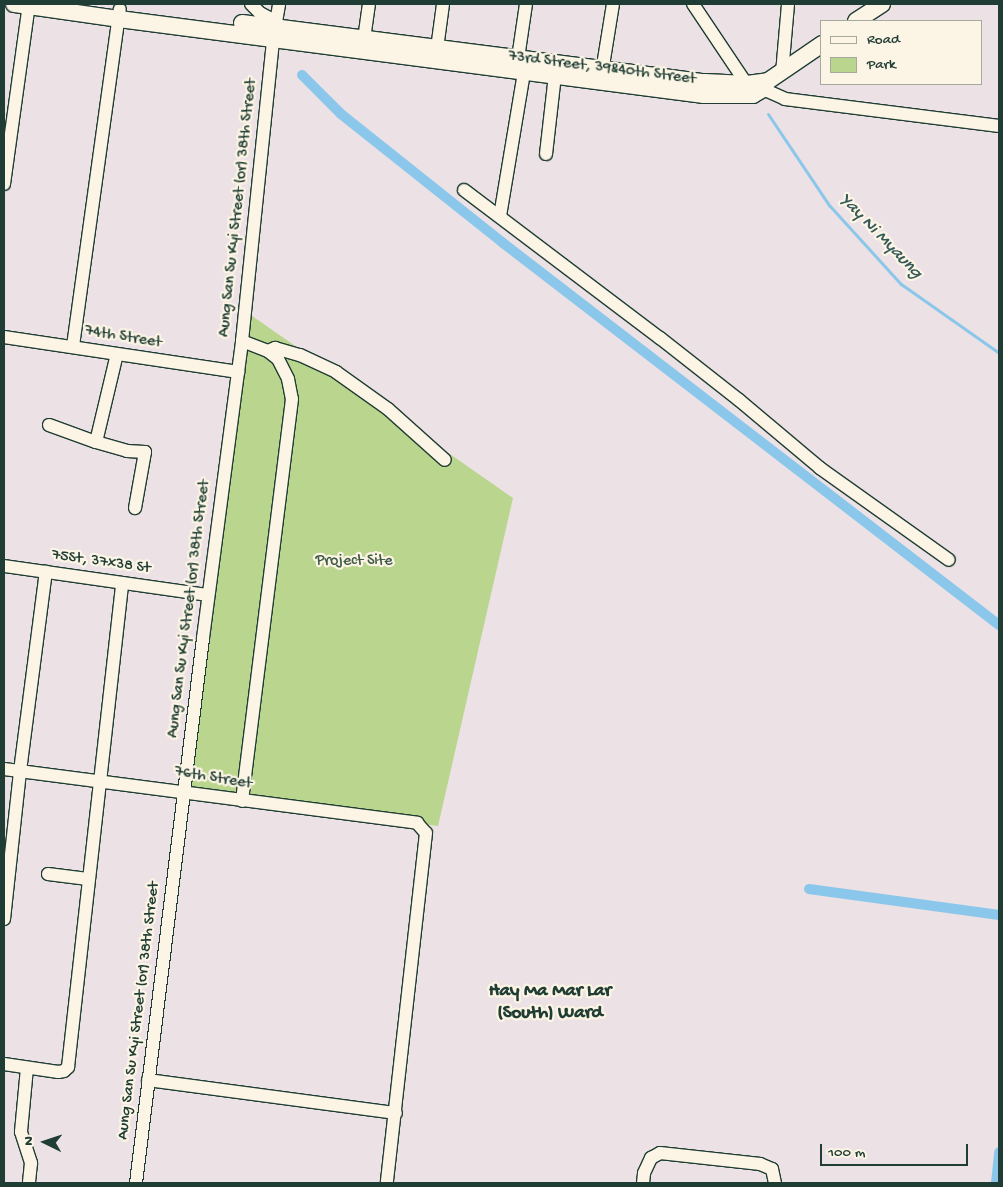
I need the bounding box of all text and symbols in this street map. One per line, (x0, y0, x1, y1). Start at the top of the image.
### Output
legend (820, 20, 983, 85)
text: Road (867, 31, 900, 49)
street label: 73rd Street, 39&40th Street (507, 48, 697, 90)
text: Park (867, 56, 896, 74)
street label: Aung San Su Kyi Street (or) 38th Street (216, 78, 262, 338)
water label: Yay Ni Myaung (834, 190, 926, 284)
street label: 74th Street (83, 322, 163, 354)
street label: Aung San Su Kyi Street (or) 38th Street (165, 479, 215, 739)
street label: 75St, 37x38 St (50, 547, 152, 579)
park label: Project Site (315, 552, 393, 572)
street label: 76th Street (173, 763, 253, 795)
street label: Aung San Su Kyi Street (or) 38th Street (115, 881, 165, 1141)
district label: Hay Ma Mar Lar (South) Ward (489, 981, 611, 1025)
north arrow (20, 1117, 70, 1167)
scale bar (823, 1134, 970, 1166)
text: N (21, 1136, 38, 1146)
text: 100 m (828, 1144, 865, 1162)

